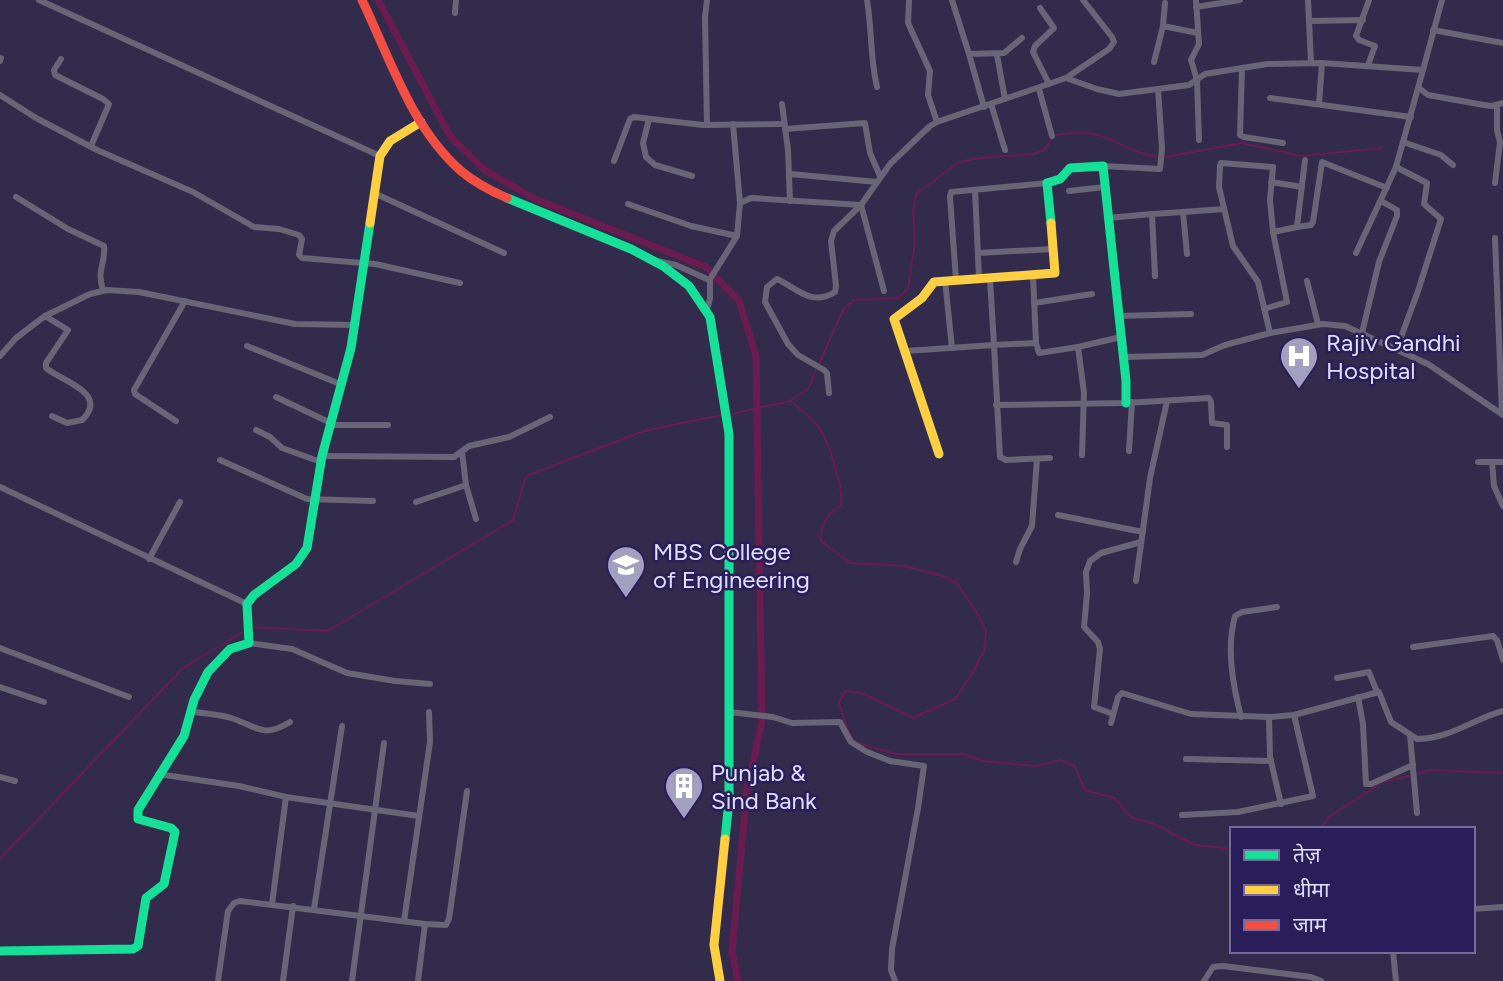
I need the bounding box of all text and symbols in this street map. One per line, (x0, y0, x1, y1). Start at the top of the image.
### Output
place label: Rajiv Gandhi Hospital (1326, 328, 1461, 385)
hospital icon: Rajiv Gandhi Hospital (1278, 335, 1320, 390)
place label: MBS College of Engineering (653, 537, 810, 594)
school or university icon: MBS College of Engineering (605, 544, 647, 599)
place label: Punjab & Sind Bank (711, 758, 817, 815)
building icon: Punjab & Sind Bank (663, 765, 705, 820)
legend (1230, 827, 1475, 953)
text: तेज़ (1293, 842, 1321, 867)
text: धीमा (1293, 877, 1330, 902)
text: जाम (1293, 912, 1327, 937)

